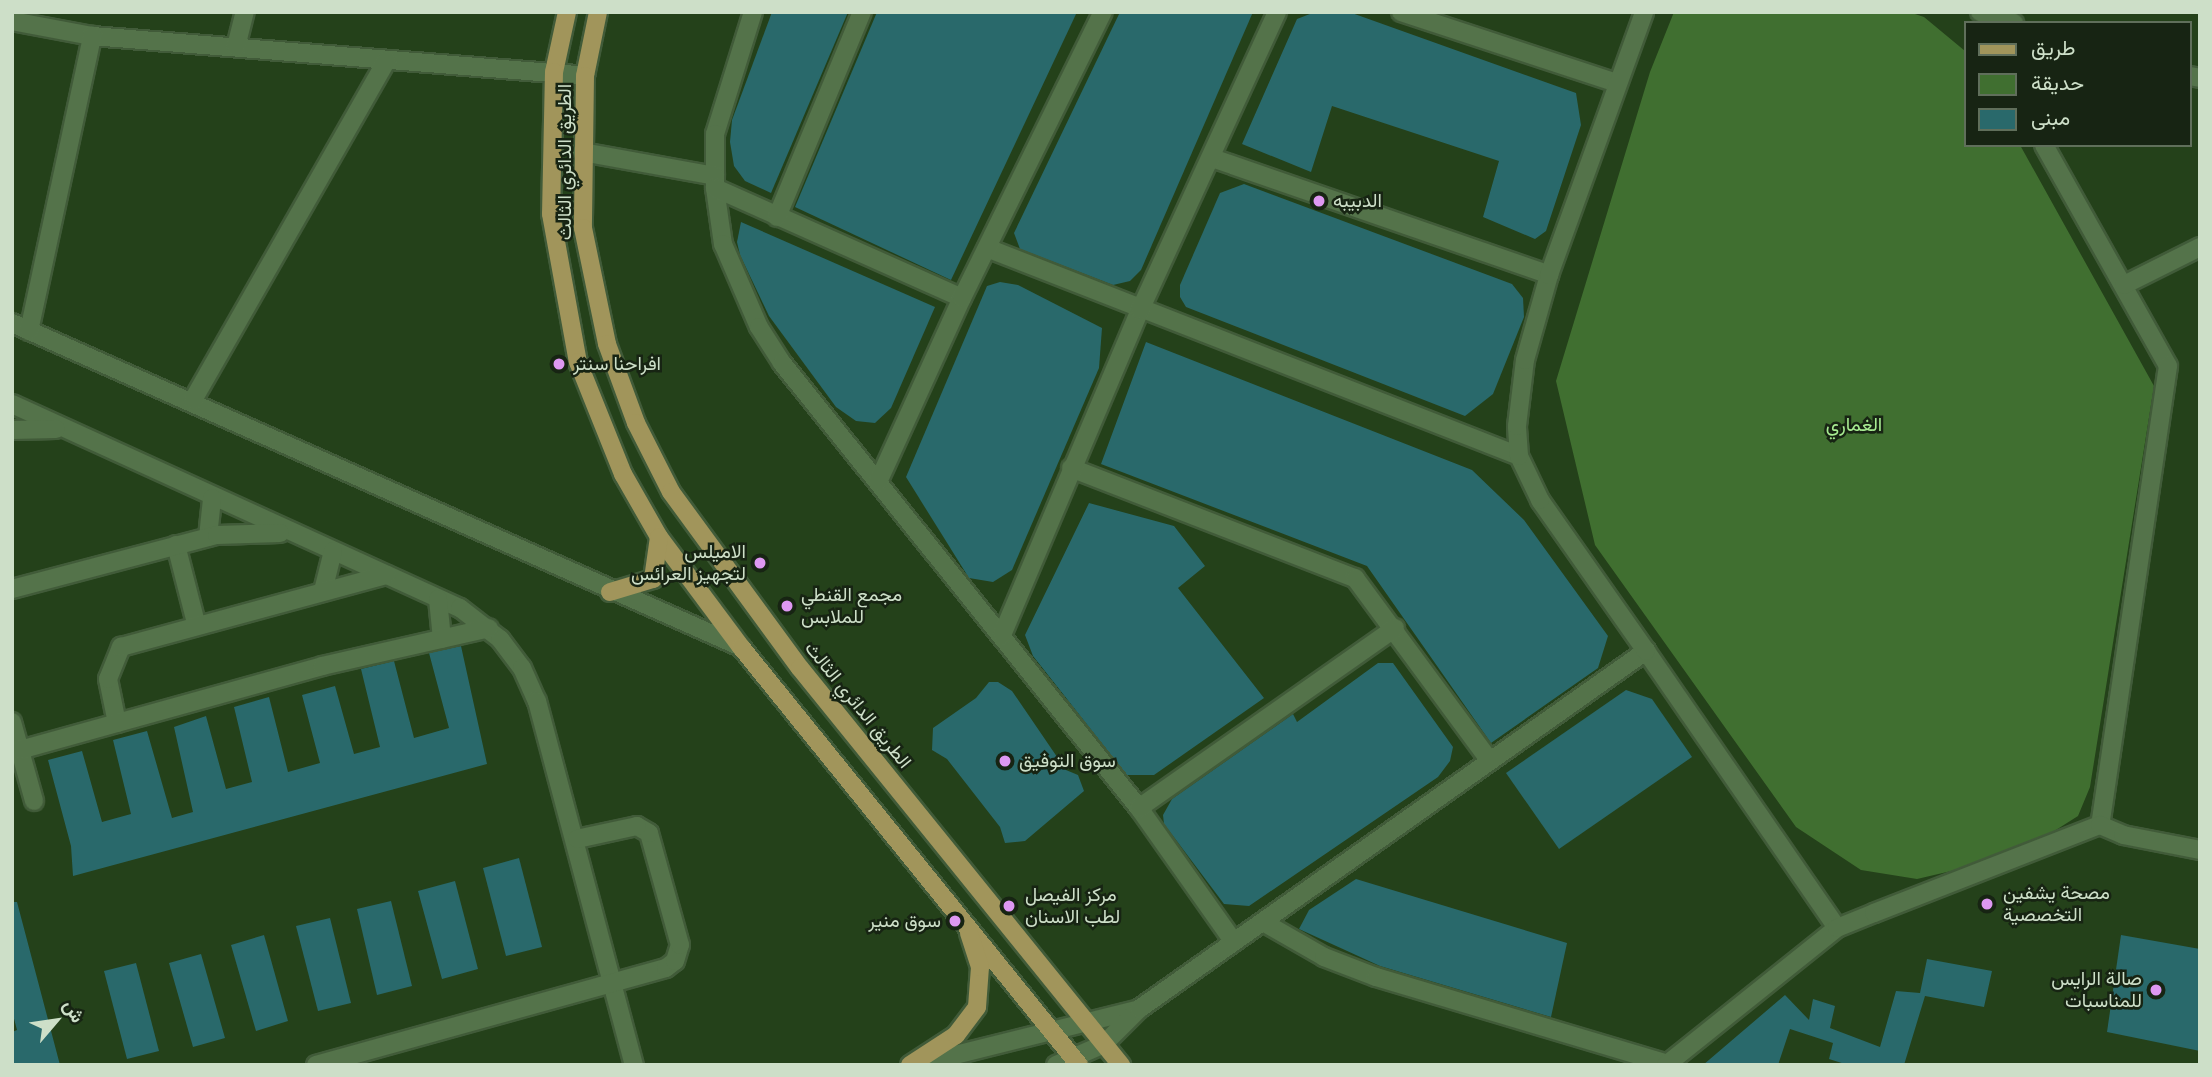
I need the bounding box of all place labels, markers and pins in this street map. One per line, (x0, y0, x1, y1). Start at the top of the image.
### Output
place label: الدبيبه (1333, 190, 1382, 212)
marker: الدبيبه (1311, 193, 1327, 209)
place label: افراحنا سنتر (573, 353, 661, 375)
marker: افراحنا سنتر (551, 356, 567, 372)
place label: الاميلس لتجهيز العرائس (631, 541, 746, 585)
marker: الاميلس لتجهيز العرائس (752, 555, 768, 571)
place label: مجمع القنطي للملابس (801, 584, 902, 628)
marker: مجمع القنطي للملابس (779, 598, 795, 614)
place label: سوق التوفيق (1019, 750, 1116, 772)
marker: سوق التوفيق (997, 753, 1013, 769)
place label: مصحة يشفين التخصصية (2003, 882, 2110, 926)
place label: مركز الفيصل لطب الاسنان (1025, 884, 1120, 928)
marker: مصحة يشفين التخصصية (1977, 894, 1997, 914)
marker: مركز الفيصل لطب الاسنان (999, 896, 1019, 916)
place label: سوق منير (868, 910, 941, 932)
marker: سوق منير (947, 913, 963, 929)
place label: صالة الرايس للمناسبات (2051, 968, 2142, 1012)
marker: صالة الرايس للمناسبات (2148, 982, 2164, 998)

